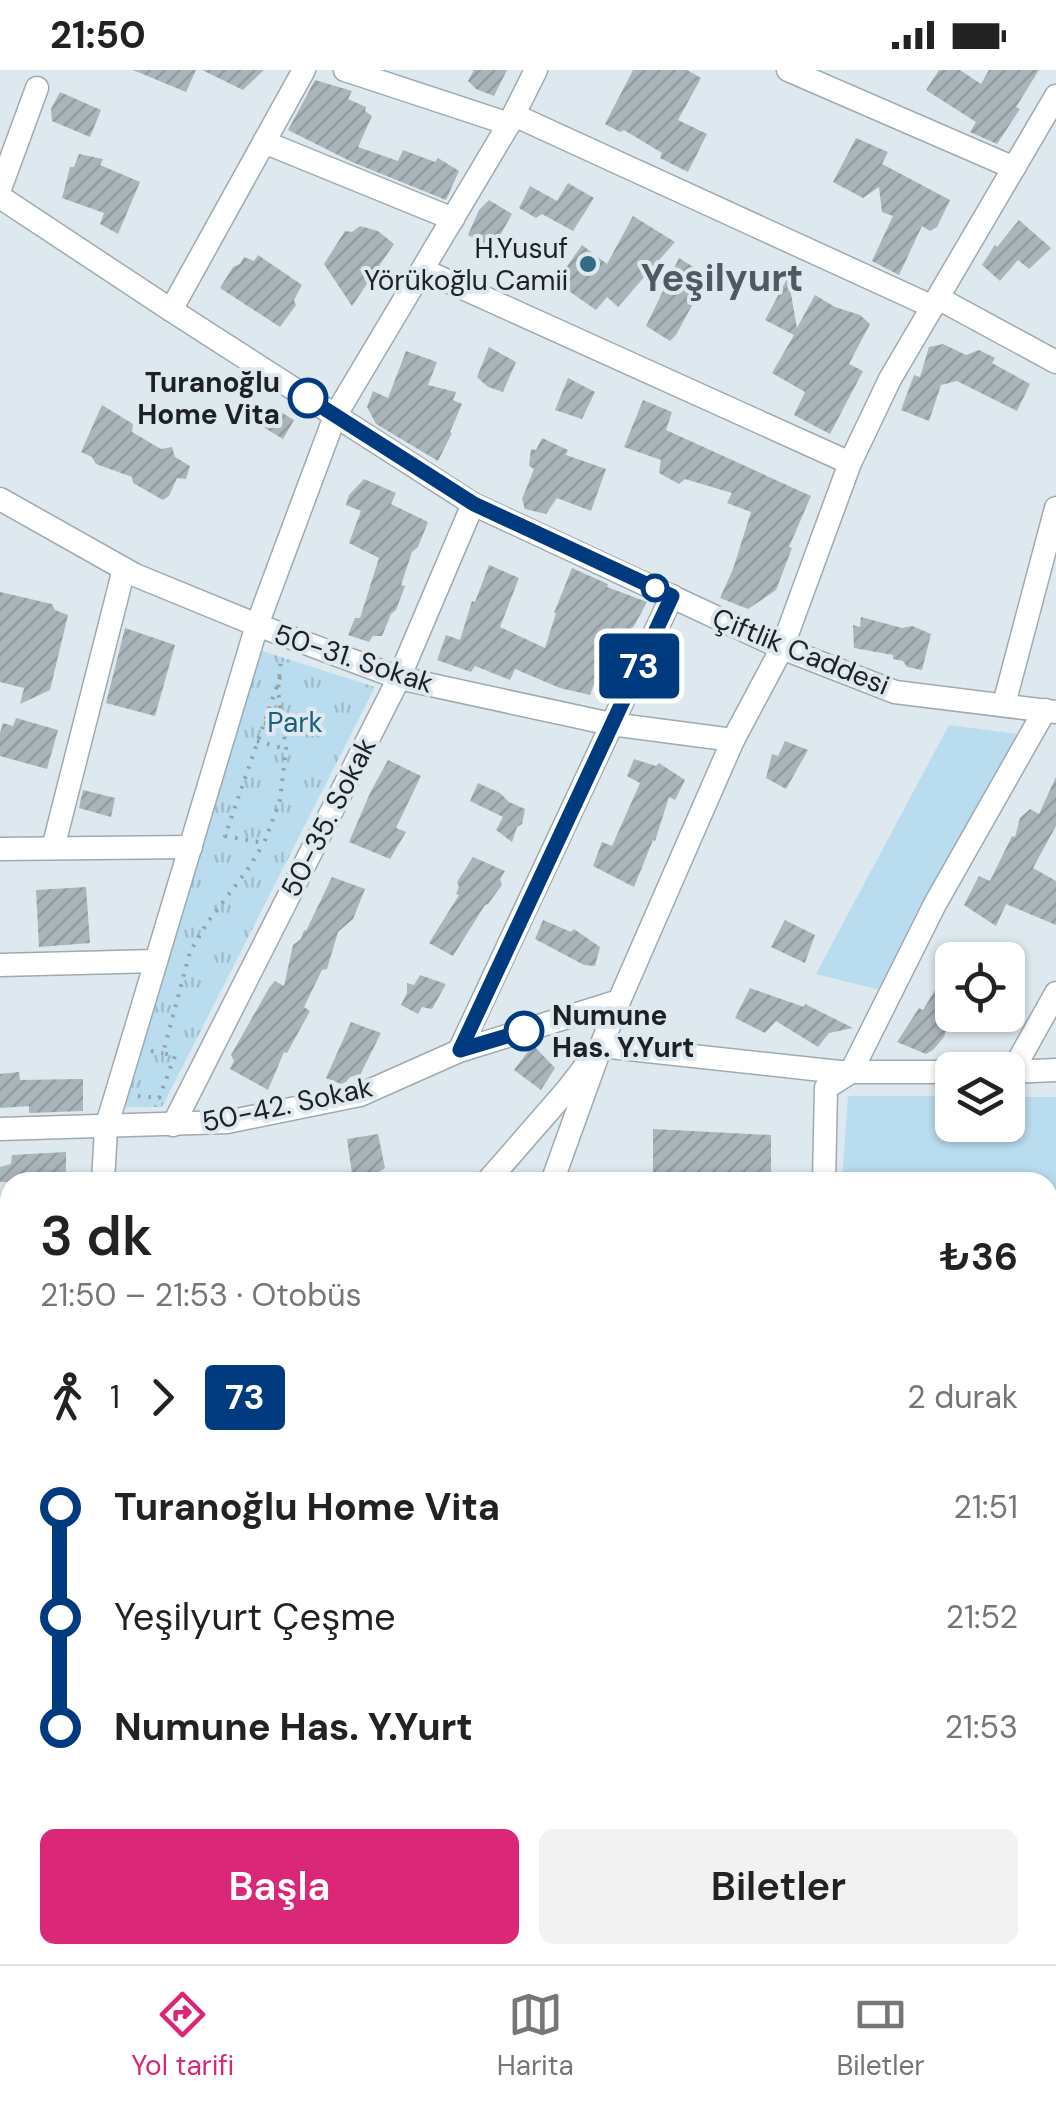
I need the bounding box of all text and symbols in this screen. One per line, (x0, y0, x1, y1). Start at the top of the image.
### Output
text: 21:50 (50, 10, 146, 60)
place label: H.Yusuf Yörükoğlu Camii (364, 230, 568, 299)
marker: H.Yusuf Yörükoğlu Camii (577, 253, 599, 275)
district label: Yeşilyurt (641, 253, 803, 303)
place label: Turanoğlu Home Vita (137, 364, 280, 433)
marker: Turanoğlu Home Vita (289, 379, 327, 417)
unlabelled marker (642, 575, 668, 601)
street label: Çiftlik Caddesi (707, 599, 895, 704)
street label: 50-31. Sokak (269, 615, 438, 702)
line badge: 73 (594, 634, 684, 698)
text: 73 (619, 643, 659, 689)
park label: Park (267, 704, 323, 741)
street label: 50-35. Sokak (272, 731, 384, 903)
map controls (935, 942, 1025, 1142)
button: locate (935, 942, 1025, 1032)
place label: Numune Has. Y.Yurt (552, 997, 694, 1066)
marker: Numune Has. Y.Yurt (505, 1012, 543, 1050)
button: layers (935, 1052, 1025, 1142)
street label: 50-42. Sokak (198, 1068, 376, 1141)
text: 3 dk (40, 1200, 152, 1272)
text: ₺36 (940, 1232, 1018, 1282)
text: 21:50 – 21:53 · Otobüs (40, 1274, 362, 1316)
icon: walk (40, 1370, 95, 1425)
icon: forward (135, 1370, 190, 1425)
text: 73 (225, 1374, 265, 1420)
text: 1 (110, 1376, 120, 1418)
text: 2 durak (907, 1376, 1018, 1418)
text: Turanoğlu Home Vita (114, 1482, 500, 1532)
text: 21:51 (954, 1486, 1018, 1528)
text: Yeşilyurt Çeşme (114, 1592, 396, 1642)
text: 21:52 (946, 1596, 1018, 1638)
text: Numune Has. Y.Yurt (114, 1702, 473, 1752)
text: 21:53 (945, 1706, 1018, 1748)
button: Başla (40, 1829, 519, 1944)
button: Biletler (539, 1829, 1018, 1944)
tab: Yol tarifi (131, 1987, 234, 2084)
tab: Harita (497, 1987, 574, 2084)
tab: Biletler (836, 1987, 925, 2084)

